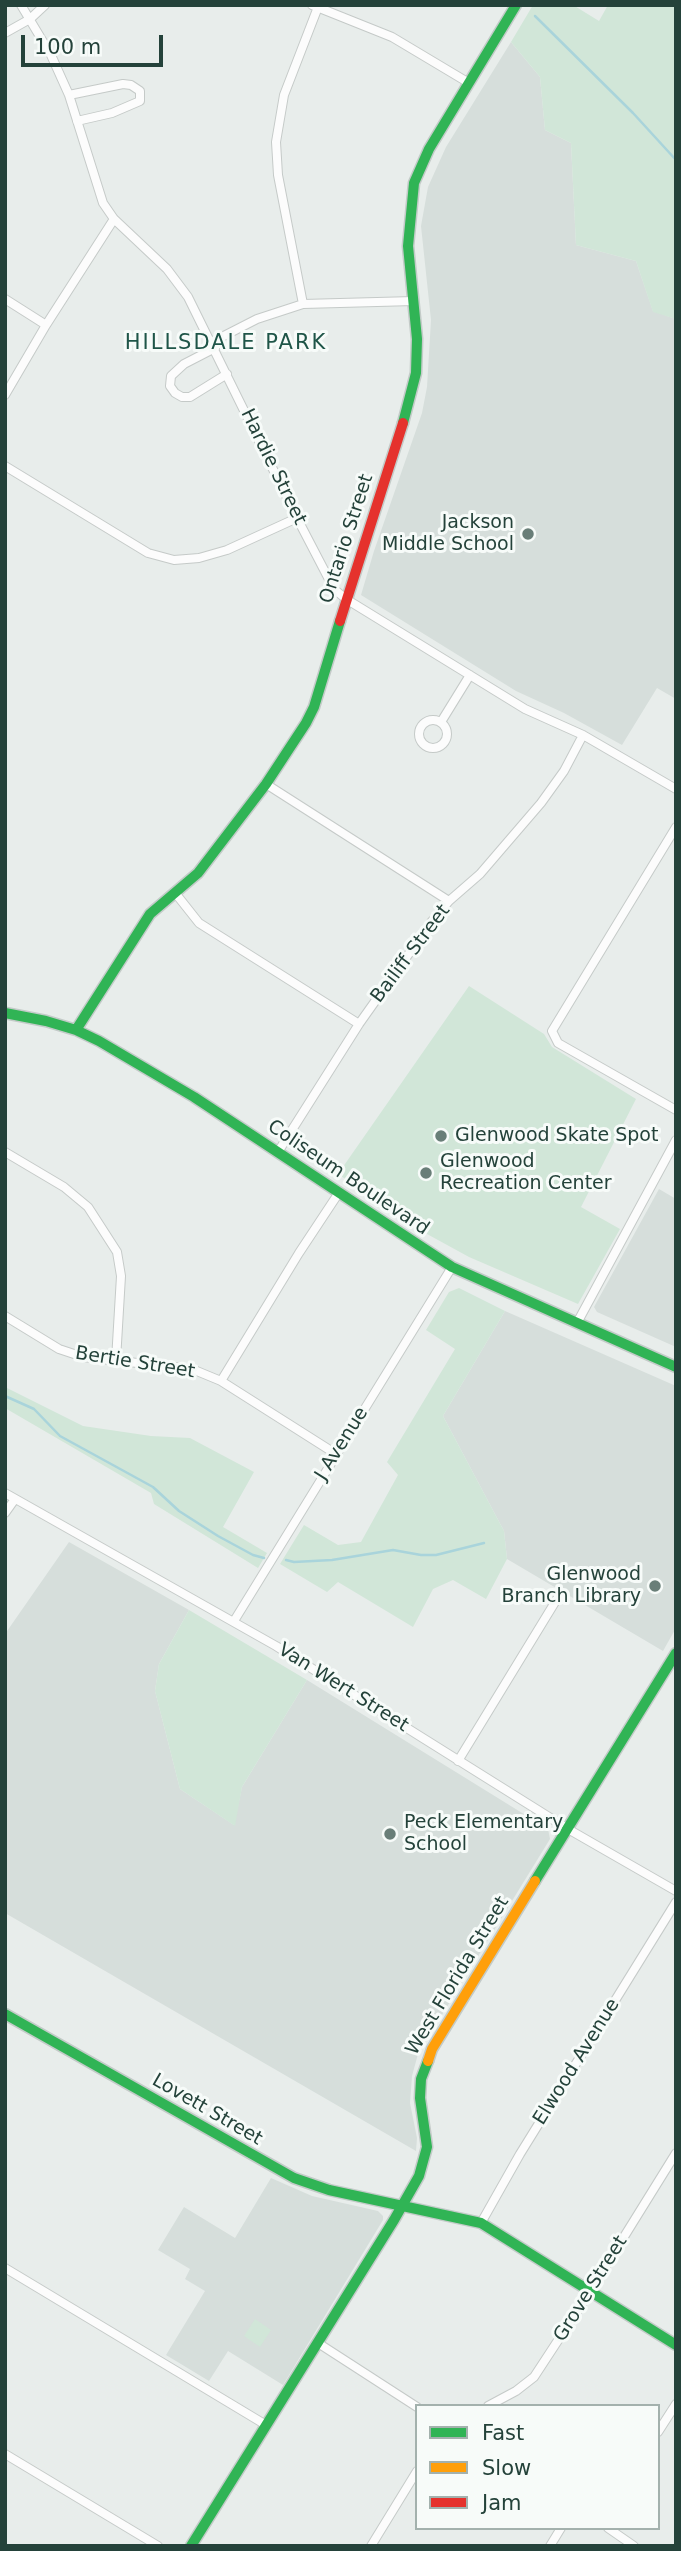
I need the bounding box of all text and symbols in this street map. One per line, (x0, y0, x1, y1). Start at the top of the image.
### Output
scale bar (24, 21, 166, 65)
text: 100 m (34, 35, 101, 59)
district label: HILLSDALE PARK (126, 331, 326, 357)
street label: Hardie Street (235, 405, 311, 529)
street label: Ontario Street (315, 471, 379, 607)
place label: Jackson Middle School (382, 512, 514, 556)
marker: Jackson Middle School (520, 526, 536, 542)
street label: Bailiff Street (367, 900, 455, 1008)
street label: Coliseum Boulevard (263, 1116, 433, 1240)
place label: Glenwood Skate Spot (455, 1125, 658, 1147)
marker: Glenwood Skate Spot (433, 1128, 449, 1144)
place label: Glenwood Recreation Center (440, 1151, 612, 1195)
marker: Glenwood Recreation Center (418, 1165, 434, 1181)
street label: Bertie Street (74, 1342, 196, 1384)
street label: J Avenue (311, 1403, 373, 1485)
place label: Glenwood Branch Library (502, 1564, 641, 1608)
marker: Glenwood Branch Library (647, 1578, 663, 1594)
street label: Van Wert Street (274, 1639, 412, 1737)
place label: Peck Elementary School (404, 1812, 563, 1856)
marker: Peck Elementary School (382, 1826, 398, 1842)
street label: West Florida Street (402, 1892, 514, 2060)
street label: Elwood Avenue (529, 1995, 625, 2129)
street label: Lovett Street (148, 2069, 266, 2151)
street label: Grove Street (549, 2232, 633, 2346)
legend (415, 2404, 660, 2530)
text: Fast (482, 2421, 524, 2445)
text: Slow (482, 2456, 531, 2480)
text: Jam (482, 2491, 522, 2515)

